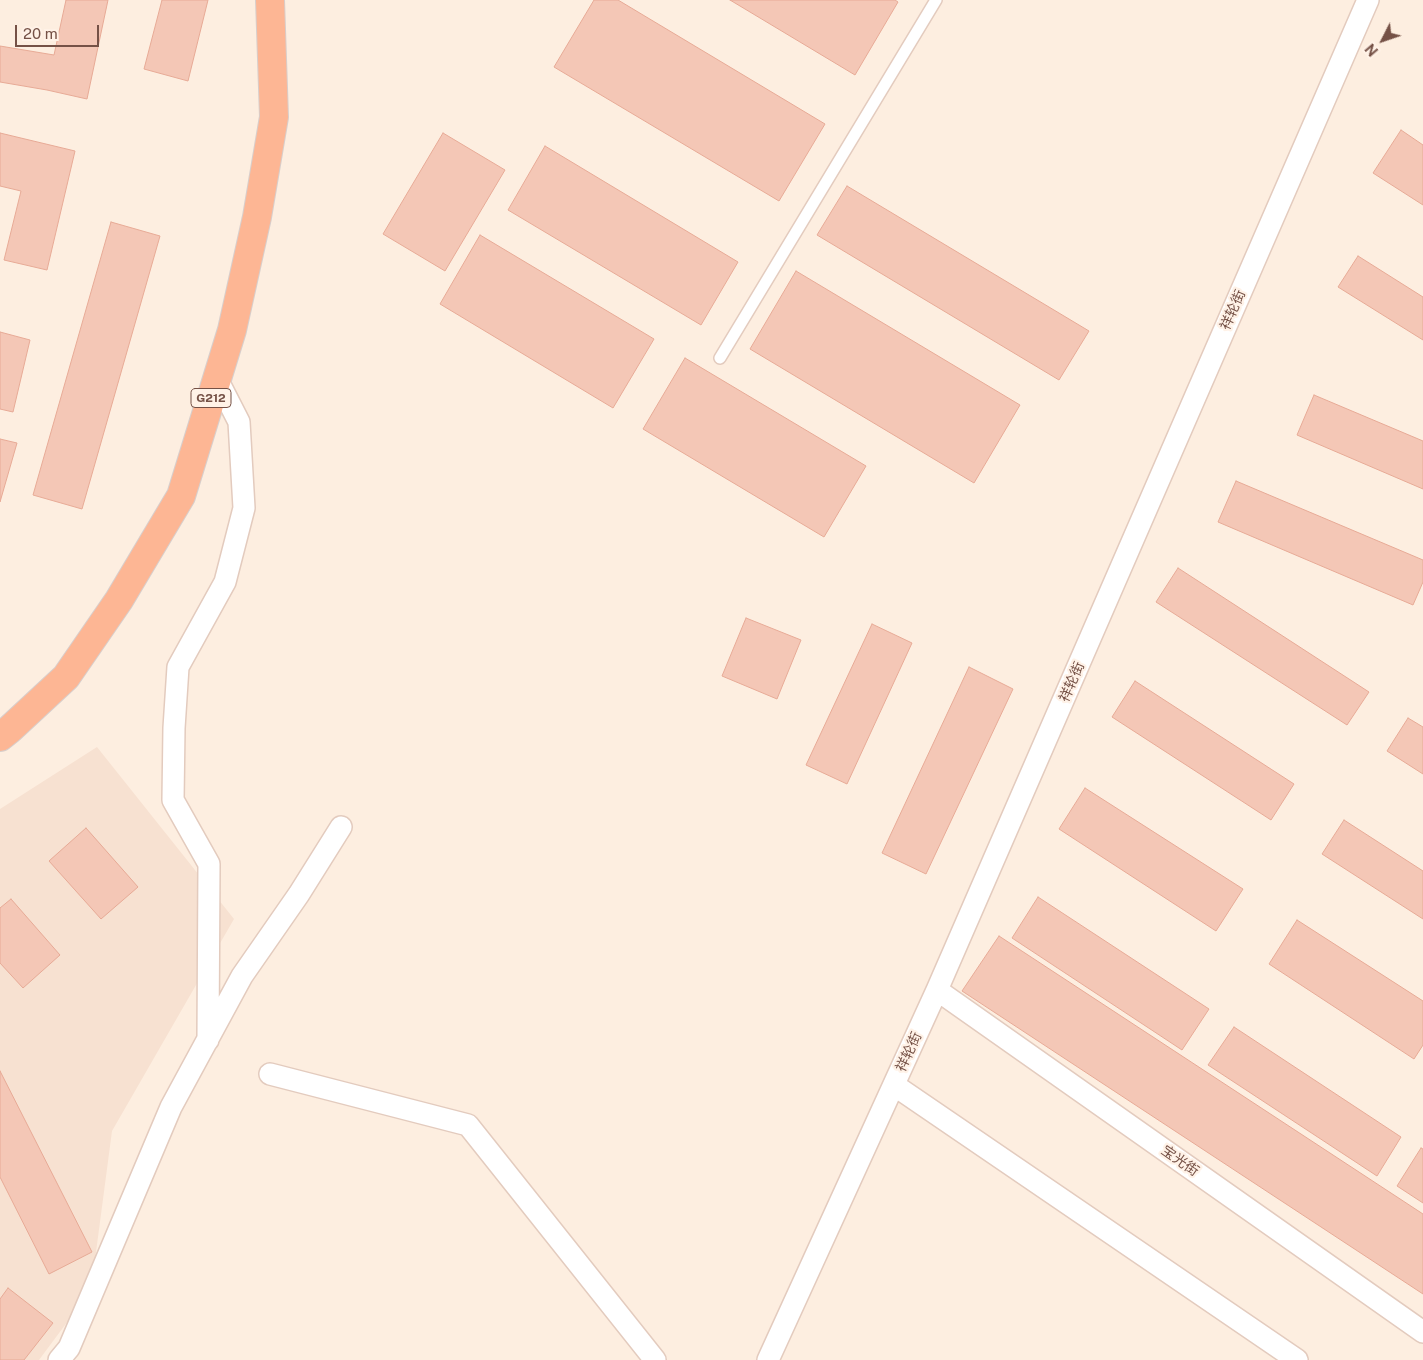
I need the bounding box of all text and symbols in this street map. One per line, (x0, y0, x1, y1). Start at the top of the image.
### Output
scale bar (18, 15, 101, 47)
north arrow (1358, 15, 1408, 65)
text: 20 m (23, 25, 58, 42)
text: N (1362, 40, 1381, 59)
street label: 祥轮街 (1217, 287, 1249, 333)
road number: G212 (191, 388, 231, 408)
street label: 祥轮街 (1056, 659, 1088, 705)
street label: 祥轮街 (893, 1029, 925, 1075)
street label: 宝光街 (1158, 1142, 1202, 1180)

